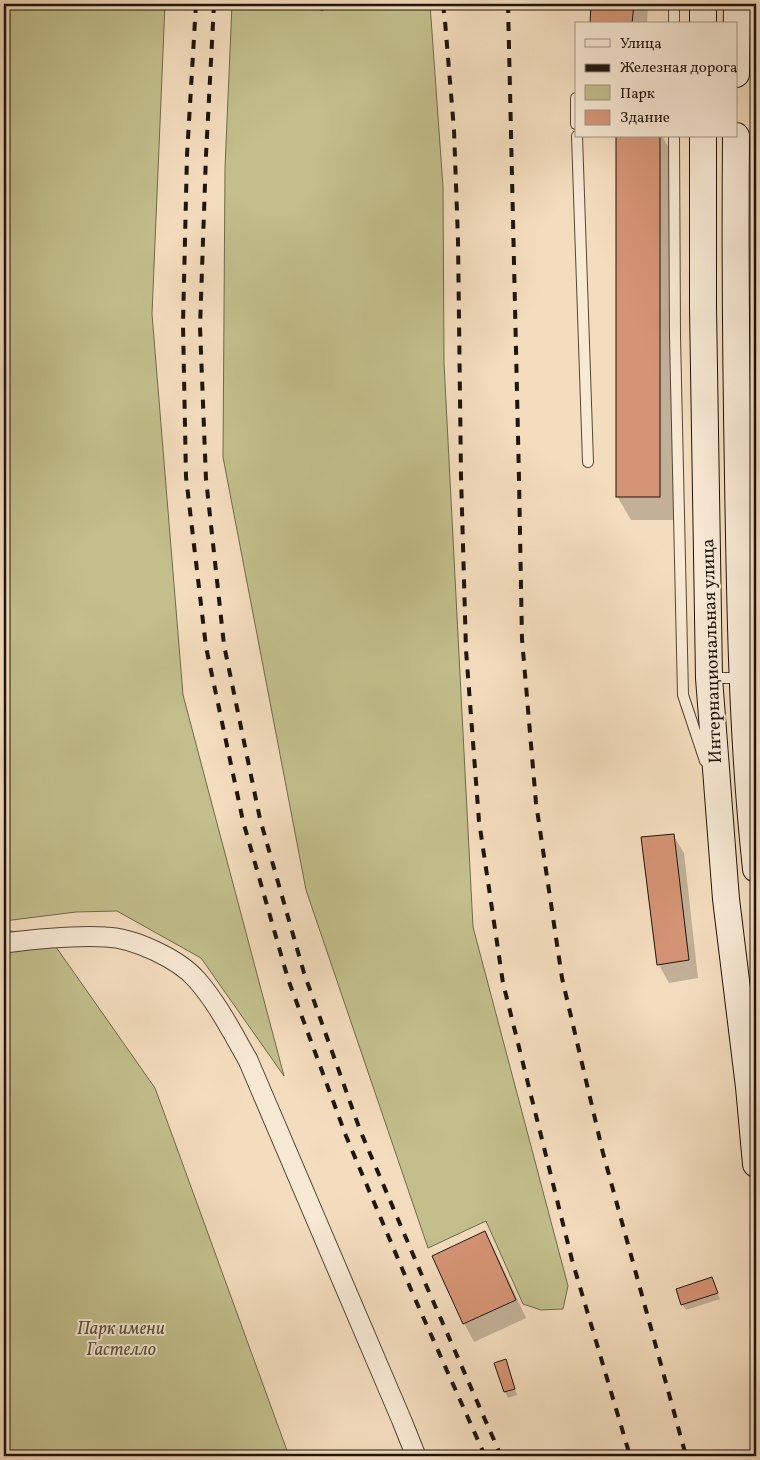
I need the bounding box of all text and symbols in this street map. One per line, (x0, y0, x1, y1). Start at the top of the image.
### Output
legend (575, 22, 738, 138)
text: Улица (620, 34, 662, 55)
text: Железная дорога (620, 58, 737, 79)
text: Парк (620, 84, 655, 105)
text: Здание (620, 108, 670, 129)
street label: Интернациональная улица (696, 538, 729, 764)
park label: Парк имени Гастелло (77, 1317, 165, 1363)

